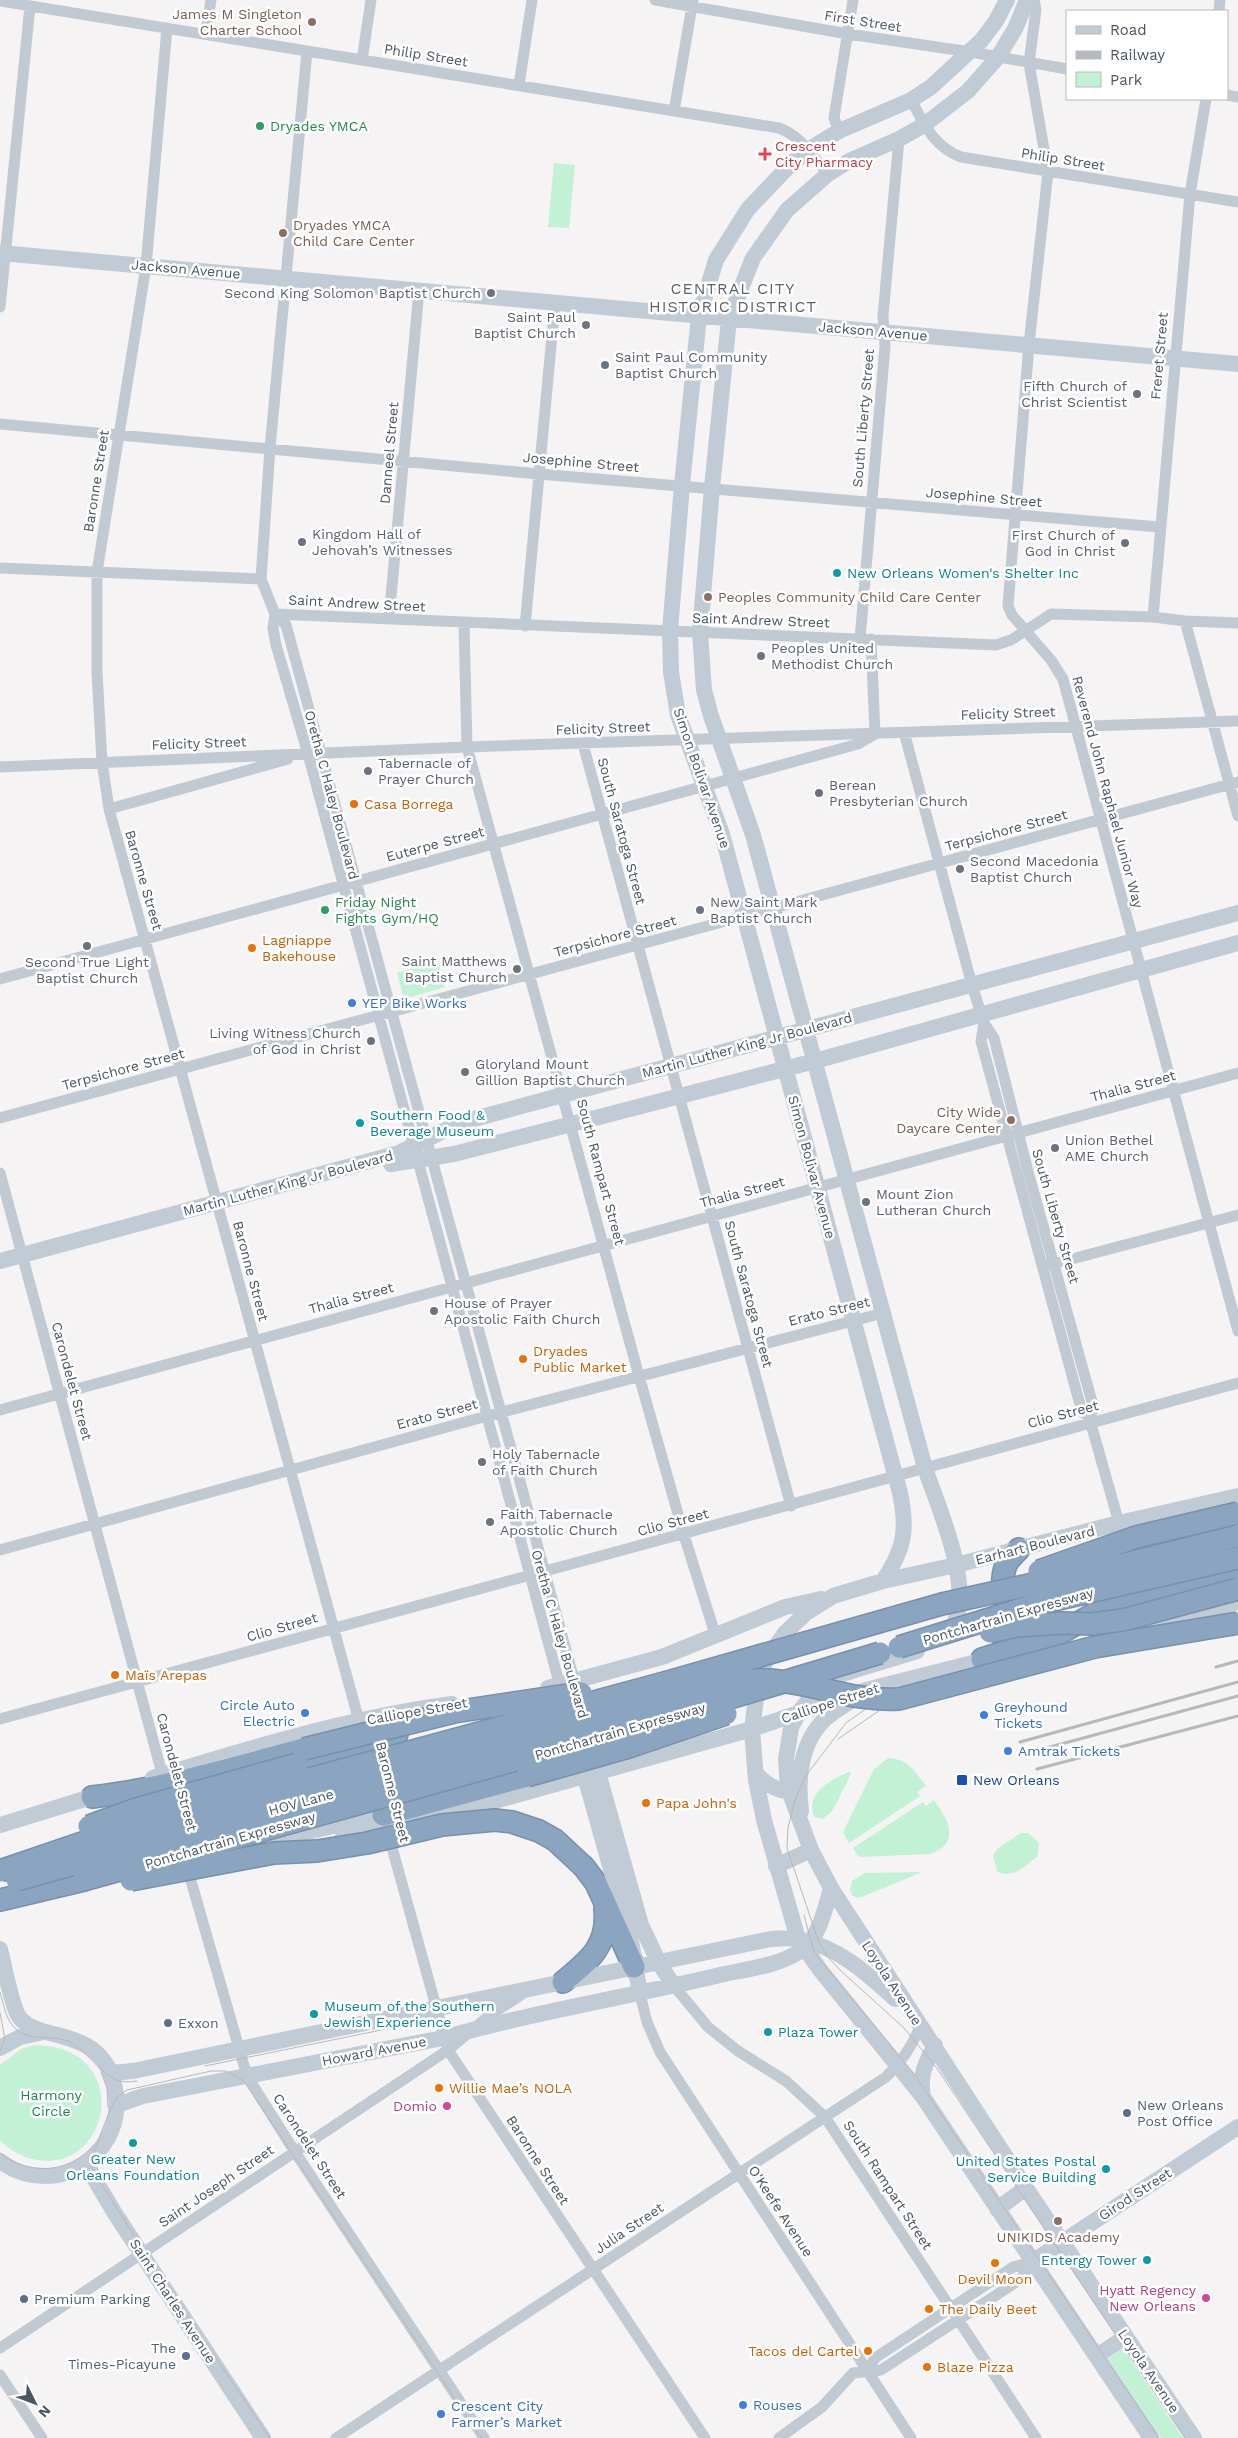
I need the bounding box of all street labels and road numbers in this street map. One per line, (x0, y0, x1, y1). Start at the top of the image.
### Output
street label: First Street (823, 7, 903, 35)
street label: Philip Street (383, 40, 469, 70)
street label: Philip Street (1020, 144, 1106, 174)
street label: Jackson Avenue (131, 256, 241, 282)
street label: Freret Street (1147, 312, 1171, 400)
street label: Jackson Avenue (818, 318, 928, 344)
street label: South Liberty Street (849, 348, 877, 488)
street label: Danneel Street (377, 401, 401, 505)
street label: Baronne Street (80, 429, 112, 533)
street label: Josephine Street (522, 449, 640, 475)
street label: Josephine Street (925, 484, 1043, 510)
street label: Saint Andrew Street (288, 591, 426, 615)
street label: Saint Andrew Street (692, 610, 830, 630)
street label: Reverend John Raphael Junior Way (1069, 674, 1147, 911)
street label: Felicity Street (960, 703, 1056, 723)
street label: Simon Bolivar Avenue (670, 706, 734, 850)
street label: Oretha C Haley Boulevard (302, 709, 362, 881)
street label: Felicity Street (555, 718, 651, 738)
street label: Felicity Street (151, 733, 247, 753)
street label: South Saratoga Street (595, 756, 649, 906)
street label: Terpsichore Street (943, 806, 1069, 854)
street label: Euterpe Street (384, 823, 486, 865)
street label: Baronne Street (122, 828, 166, 932)
street label: Terpsichore Street (552, 912, 678, 960)
street label: Martin Luther King Jr Boulevard (640, 1009, 854, 1081)
street label: Terpsichore Street (60, 1045, 186, 1093)
street label: Thalia Street (1089, 1067, 1177, 1105)
street label: Simon Bolivar Avenue (785, 1094, 839, 1240)
street label: South Rampart Street (574, 1097, 628, 1247)
street label: Martin Luther King Jr Boulevard (181, 1147, 395, 1219)
street label: South Liberty Street (1029, 1147, 1083, 1285)
street label: Thalia Street (698, 1173, 786, 1211)
street label: Baronne Street (230, 1219, 272, 1323)
street label: South Saratoga Street (722, 1219, 776, 1369)
street label: Thalia Street (307, 1279, 395, 1317)
street label: Erato Street (787, 1293, 871, 1329)
street label: Carondelet Street (49, 1320, 96, 1442)
street label: Erato Street (395, 1395, 479, 1433)
street label: Clio Street (1026, 1397, 1100, 1431)
street label: Clio Street (636, 1505, 710, 1539)
street label: Earhart Boulevard (974, 1522, 1096, 1568)
street label: Oretha C Haley Boulevard (528, 1548, 592, 1720)
street label: Pontchartrain Expressway (921, 1584, 1096, 1648)
street label: Clio Street (245, 1609, 319, 1645)
street label: Calliope Street (779, 1680, 881, 1726)
street label: Calliope Street (365, 1694, 469, 1728)
street label: Pontchartrain Expressway (533, 1699, 708, 1763)
street label: Carondelet Street (154, 1711, 201, 1833)
street label: Baronne Street (373, 1740, 413, 1844)
street label: HOV Lane (267, 1786, 335, 1818)
street label: Pontchartrain Expressway (143, 1808, 318, 1872)
street label: Loyola Avenue (859, 1938, 925, 2028)
street label: Howard Avenue (321, 2033, 427, 2069)
street label: Carondelet Street (270, 2091, 350, 2202)
street label: Baronne Street (503, 2112, 573, 2208)
street label: South Rampart Street (840, 2117, 936, 2253)
street label: Saint Joseph Street (155, 2141, 277, 2230)
street label: O'Keefe Avenue (746, 2162, 816, 2260)
street label: Girod Street (1096, 2164, 1174, 2223)
street label: Julia Street (592, 2199, 666, 2257)
street label: Saint Charles Avenue (127, 2236, 219, 2366)
street label: Loyola Avenue (1115, 2326, 1183, 2416)

